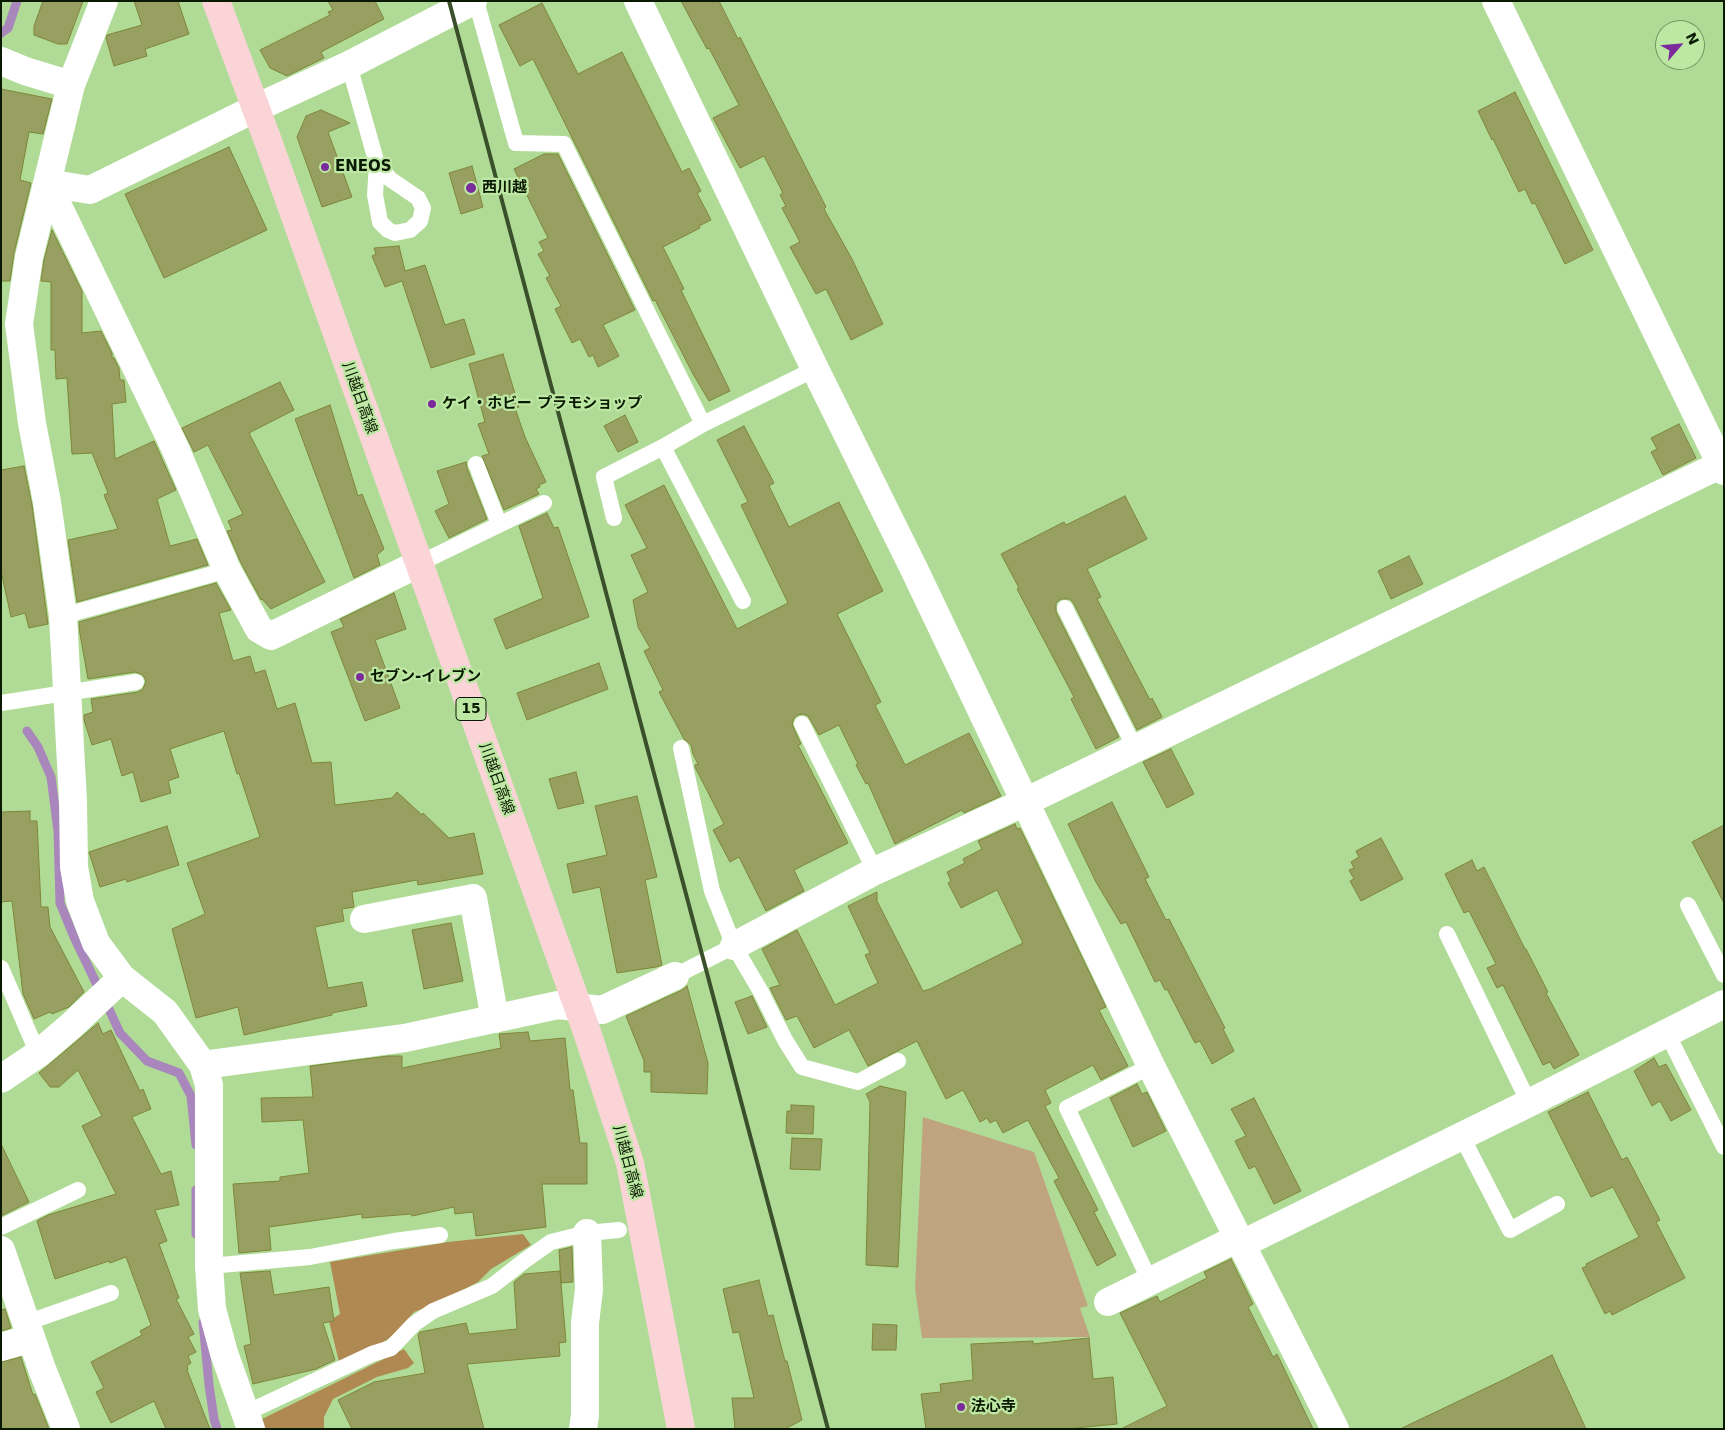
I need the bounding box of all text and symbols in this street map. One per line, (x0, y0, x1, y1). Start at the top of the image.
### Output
north arrow (1655, 20, 1705, 70)
text: N (1683, 30, 1702, 47)
place label: ENEOS (335, 158, 392, 176)
marker: ENEOS (319, 161, 331, 173)
place label: 西川越 (482, 179, 527, 197)
marker: 西川越 (464, 181, 478, 195)
street label: 川越日高線 (338, 360, 380, 436)
place label: ケイ・ホビー プラモショップ (442, 395, 642, 413)
marker: ケイ・ホビー プラモショップ (426, 398, 438, 410)
place label: セブン-イレブン (370, 668, 481, 686)
marker: セブン-イレブン (354, 671, 366, 683)
road number: 15 (456, 698, 486, 721)
street label: 川越日高線 (475, 741, 517, 817)
street label: 川越日高線 (609, 1123, 645, 1201)
place label: 法心寺 (971, 1398, 1016, 1416)
marker: 法心寺 (955, 1401, 967, 1413)

